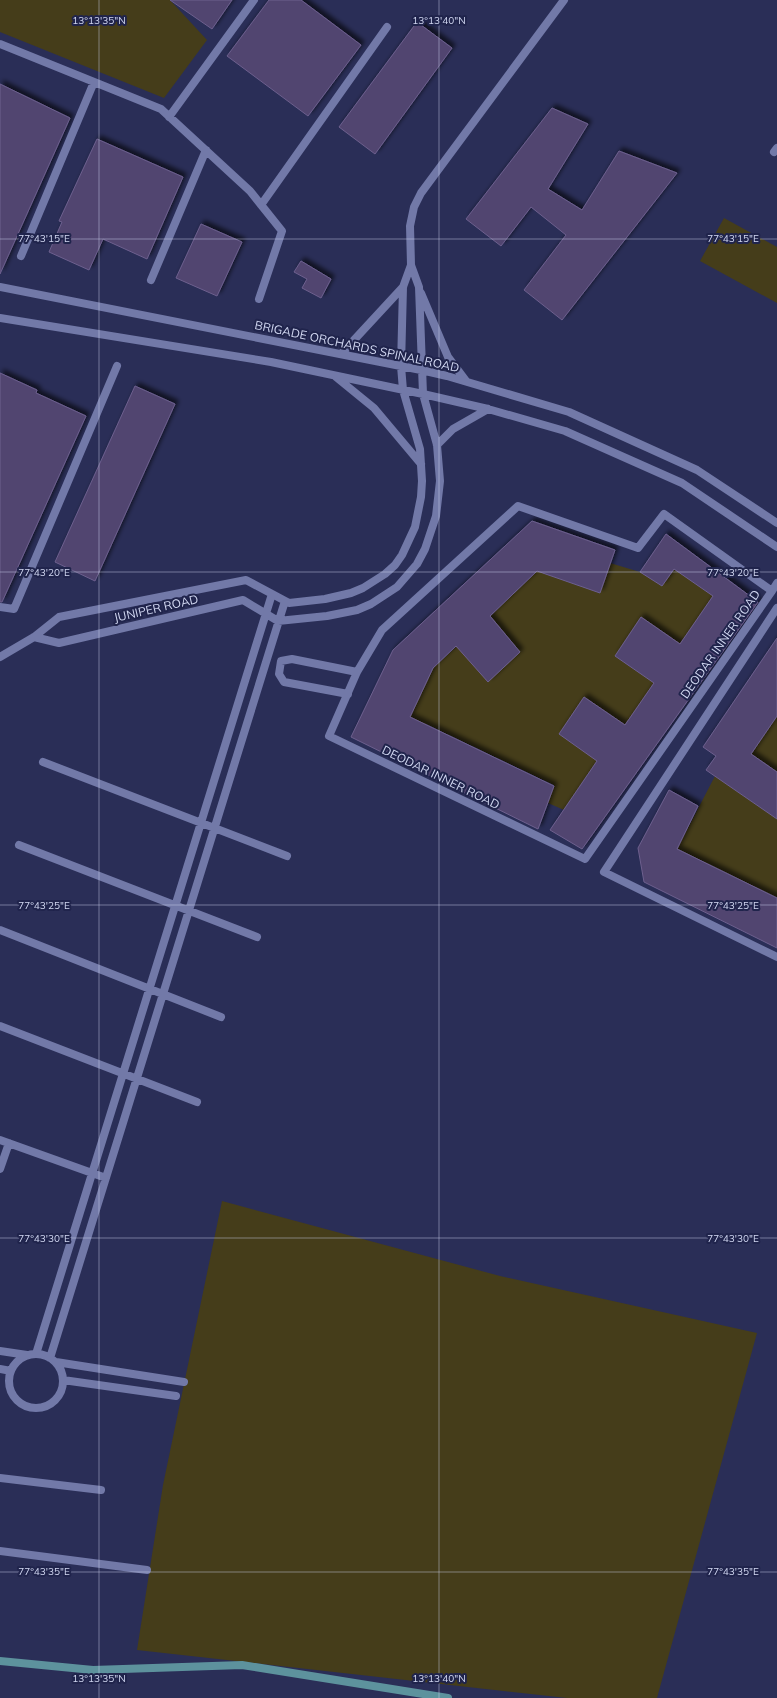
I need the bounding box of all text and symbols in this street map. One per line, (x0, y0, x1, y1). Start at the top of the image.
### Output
text: 13°13'35"N (72, 14, 126, 27)
text: 13°13'40"N (412, 14, 466, 27)
text: 77°43'15"E (18, 232, 70, 245)
text: 77°43'15"E (707, 232, 759, 245)
street label: BRIGADE ORCHARDS SPINAL ROAD (253, 317, 461, 375)
text: 77°43'20"E (18, 566, 70, 579)
text: 77°43'20"E (707, 566, 759, 579)
street label: DEODAR INNER ROAD (677, 587, 763, 701)
street label: JUNIPER ROAD (112, 591, 200, 625)
street label: DEODAR INNER ROAD (380, 742, 502, 812)
text: 77°43'25"E (18, 899, 70, 912)
text: 77°43'25"E (707, 899, 759, 912)
text: 77°43'30"E (18, 1232, 70, 1245)
text: 77°43'30"E (707, 1232, 759, 1245)
text: 77°43'35"E (18, 1565, 70, 1578)
text: 77°43'35"E (707, 1565, 759, 1578)
text: 13°13'35"N (72, 1672, 126, 1685)
text: 13°13'40"N (412, 1672, 466, 1685)

